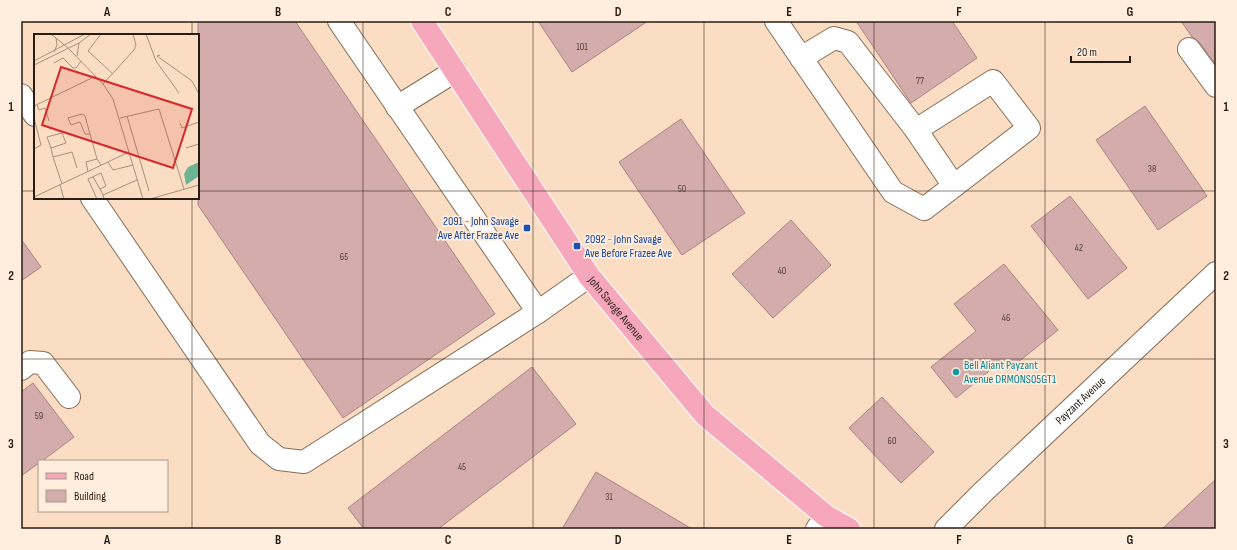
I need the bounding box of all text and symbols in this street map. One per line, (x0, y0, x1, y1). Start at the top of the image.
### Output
text: A (103, 4, 111, 20)
text: B (275, 4, 281, 20)
text: C (445, 4, 452, 20)
text: D (615, 4, 622, 20)
text: E (786, 4, 792, 20)
text: F (956, 4, 962, 20)
text: G (1127, 4, 1134, 20)
inset map (34, 34, 199, 199)
scale bar (1071, 38, 1130, 64)
house number: 101 (576, 41, 588, 53)
text: 20 m (1077, 45, 1097, 60)
house number: 77 (916, 75, 924, 87)
text: 1 (8, 99, 14, 115)
text: 1 (1223, 99, 1229, 115)
house number: 38 (1148, 163, 1156, 175)
house number: 50 (678, 183, 686, 195)
place label: 2091 - John Savage Ave After Frazee Ave (437, 214, 519, 243)
marker: 2091 - John Savage Ave After Frazee Ave (522, 223, 532, 233)
place label: 2092 - John Savage Ave Before Frazee Ave (584, 232, 672, 261)
marker: 2092 - John Savage Ave Before Frazee Ave (572, 241, 582, 251)
house number: 42 (1075, 242, 1083, 254)
house number: 65 (340, 251, 348, 263)
house number: 40 (778, 265, 786, 277)
text: 2 (8, 268, 14, 284)
text: 2 (1223, 268, 1229, 284)
street label: John Savage Avenue (584, 273, 647, 344)
house number: 46 (1002, 312, 1010, 324)
place label: Bell Aliant Payzant Avenue DRMONS05GT1 (963, 358, 1057, 387)
marker: Bell Aliant Payzant Avenue DRMONS05GT1 (951, 367, 961, 377)
street label: Payzant Avenue (1053, 374, 1109, 428)
house number: 59 (35, 410, 43, 422)
house number: 60 (888, 435, 896, 447)
text: 3 (8, 436, 14, 452)
text: 3 (1223, 436, 1229, 452)
legend (38, 460, 168, 512)
house number: 45 (458, 461, 466, 473)
text: Road (74, 469, 94, 484)
text: Building (74, 489, 106, 504)
house number: 31 (605, 491, 613, 503)
text: A (103, 532, 111, 548)
text: B (275, 532, 281, 548)
text: C (445, 532, 452, 548)
text: D (615, 532, 622, 548)
text: E (786, 532, 792, 548)
text: F (956, 532, 962, 548)
text: G (1127, 532, 1134, 548)

